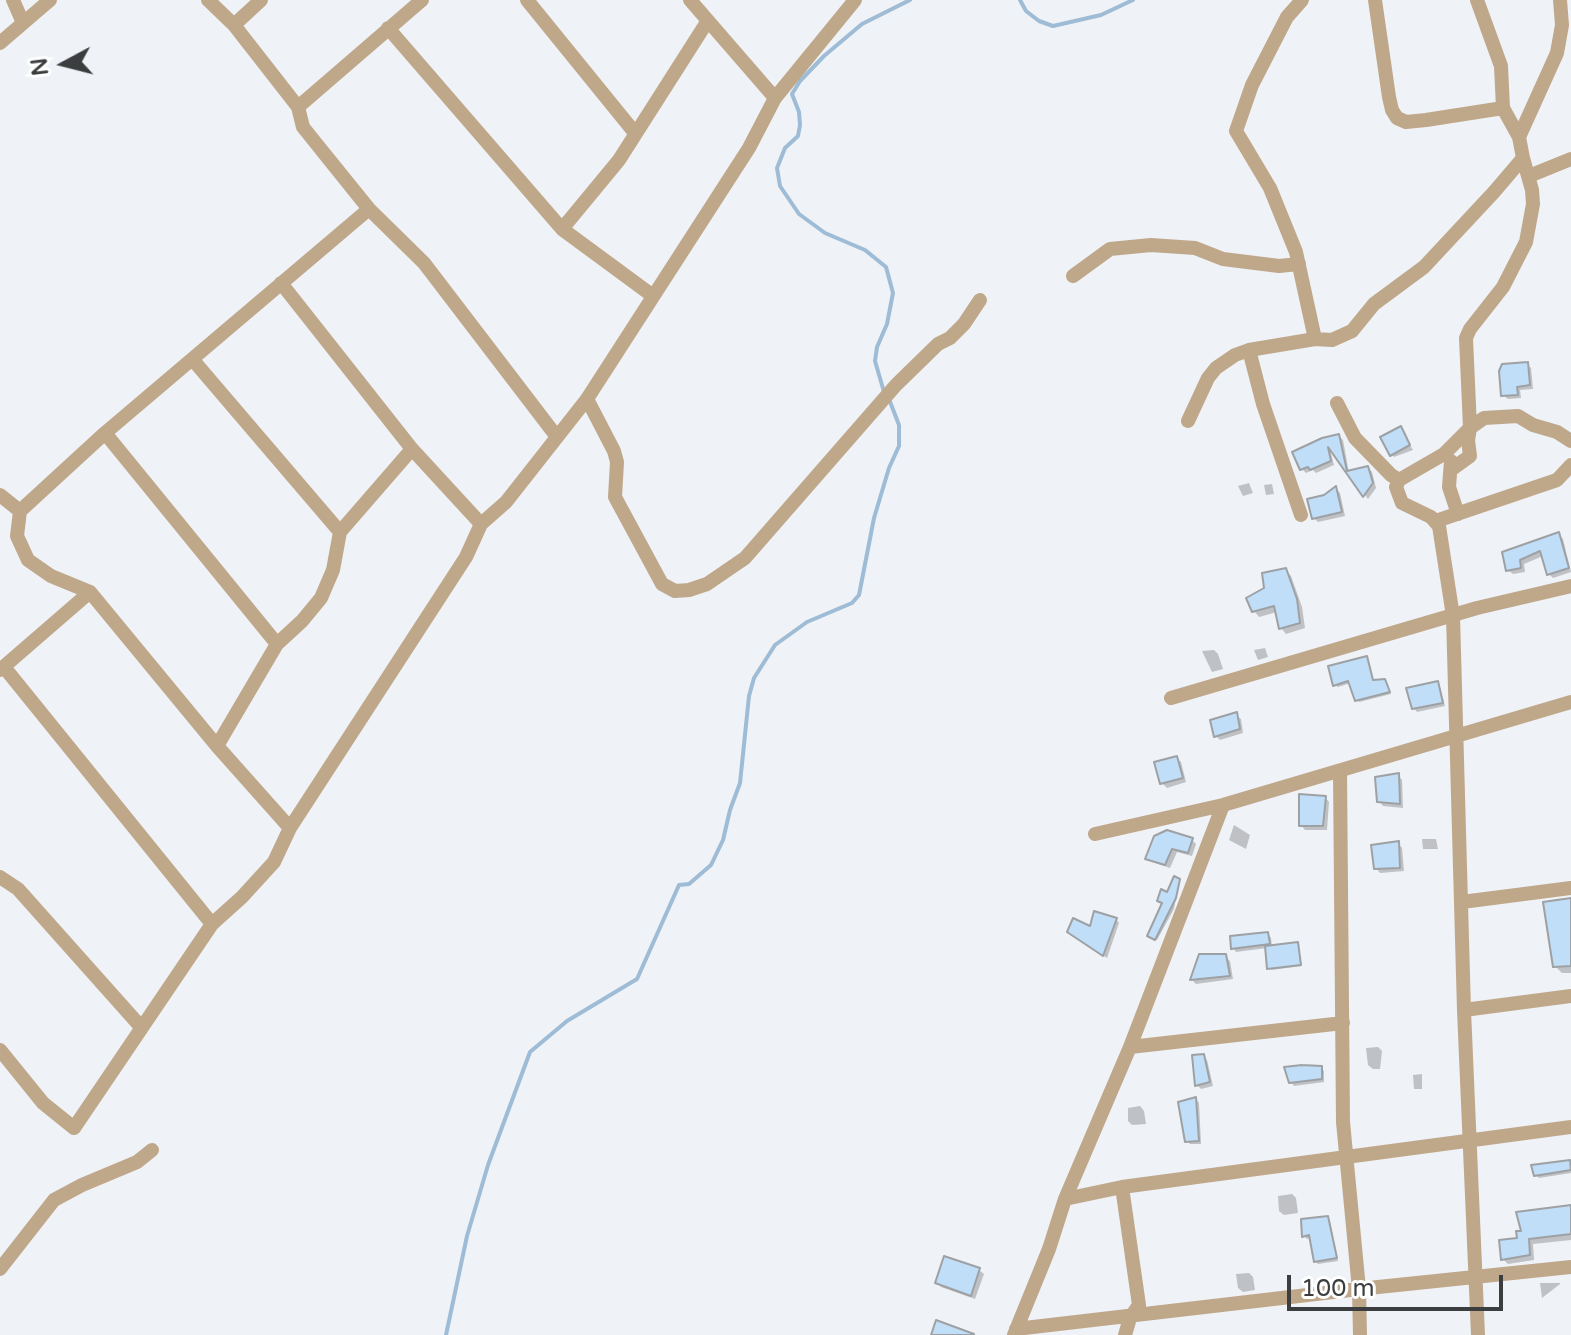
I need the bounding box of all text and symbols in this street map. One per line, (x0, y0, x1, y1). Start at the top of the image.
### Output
north arrow (24, 24, 104, 104)
text: N (26, 57, 54, 77)
scale bar (1291, 1259, 1507, 1309)
text: 100 m (1301, 1274, 1375, 1303)

